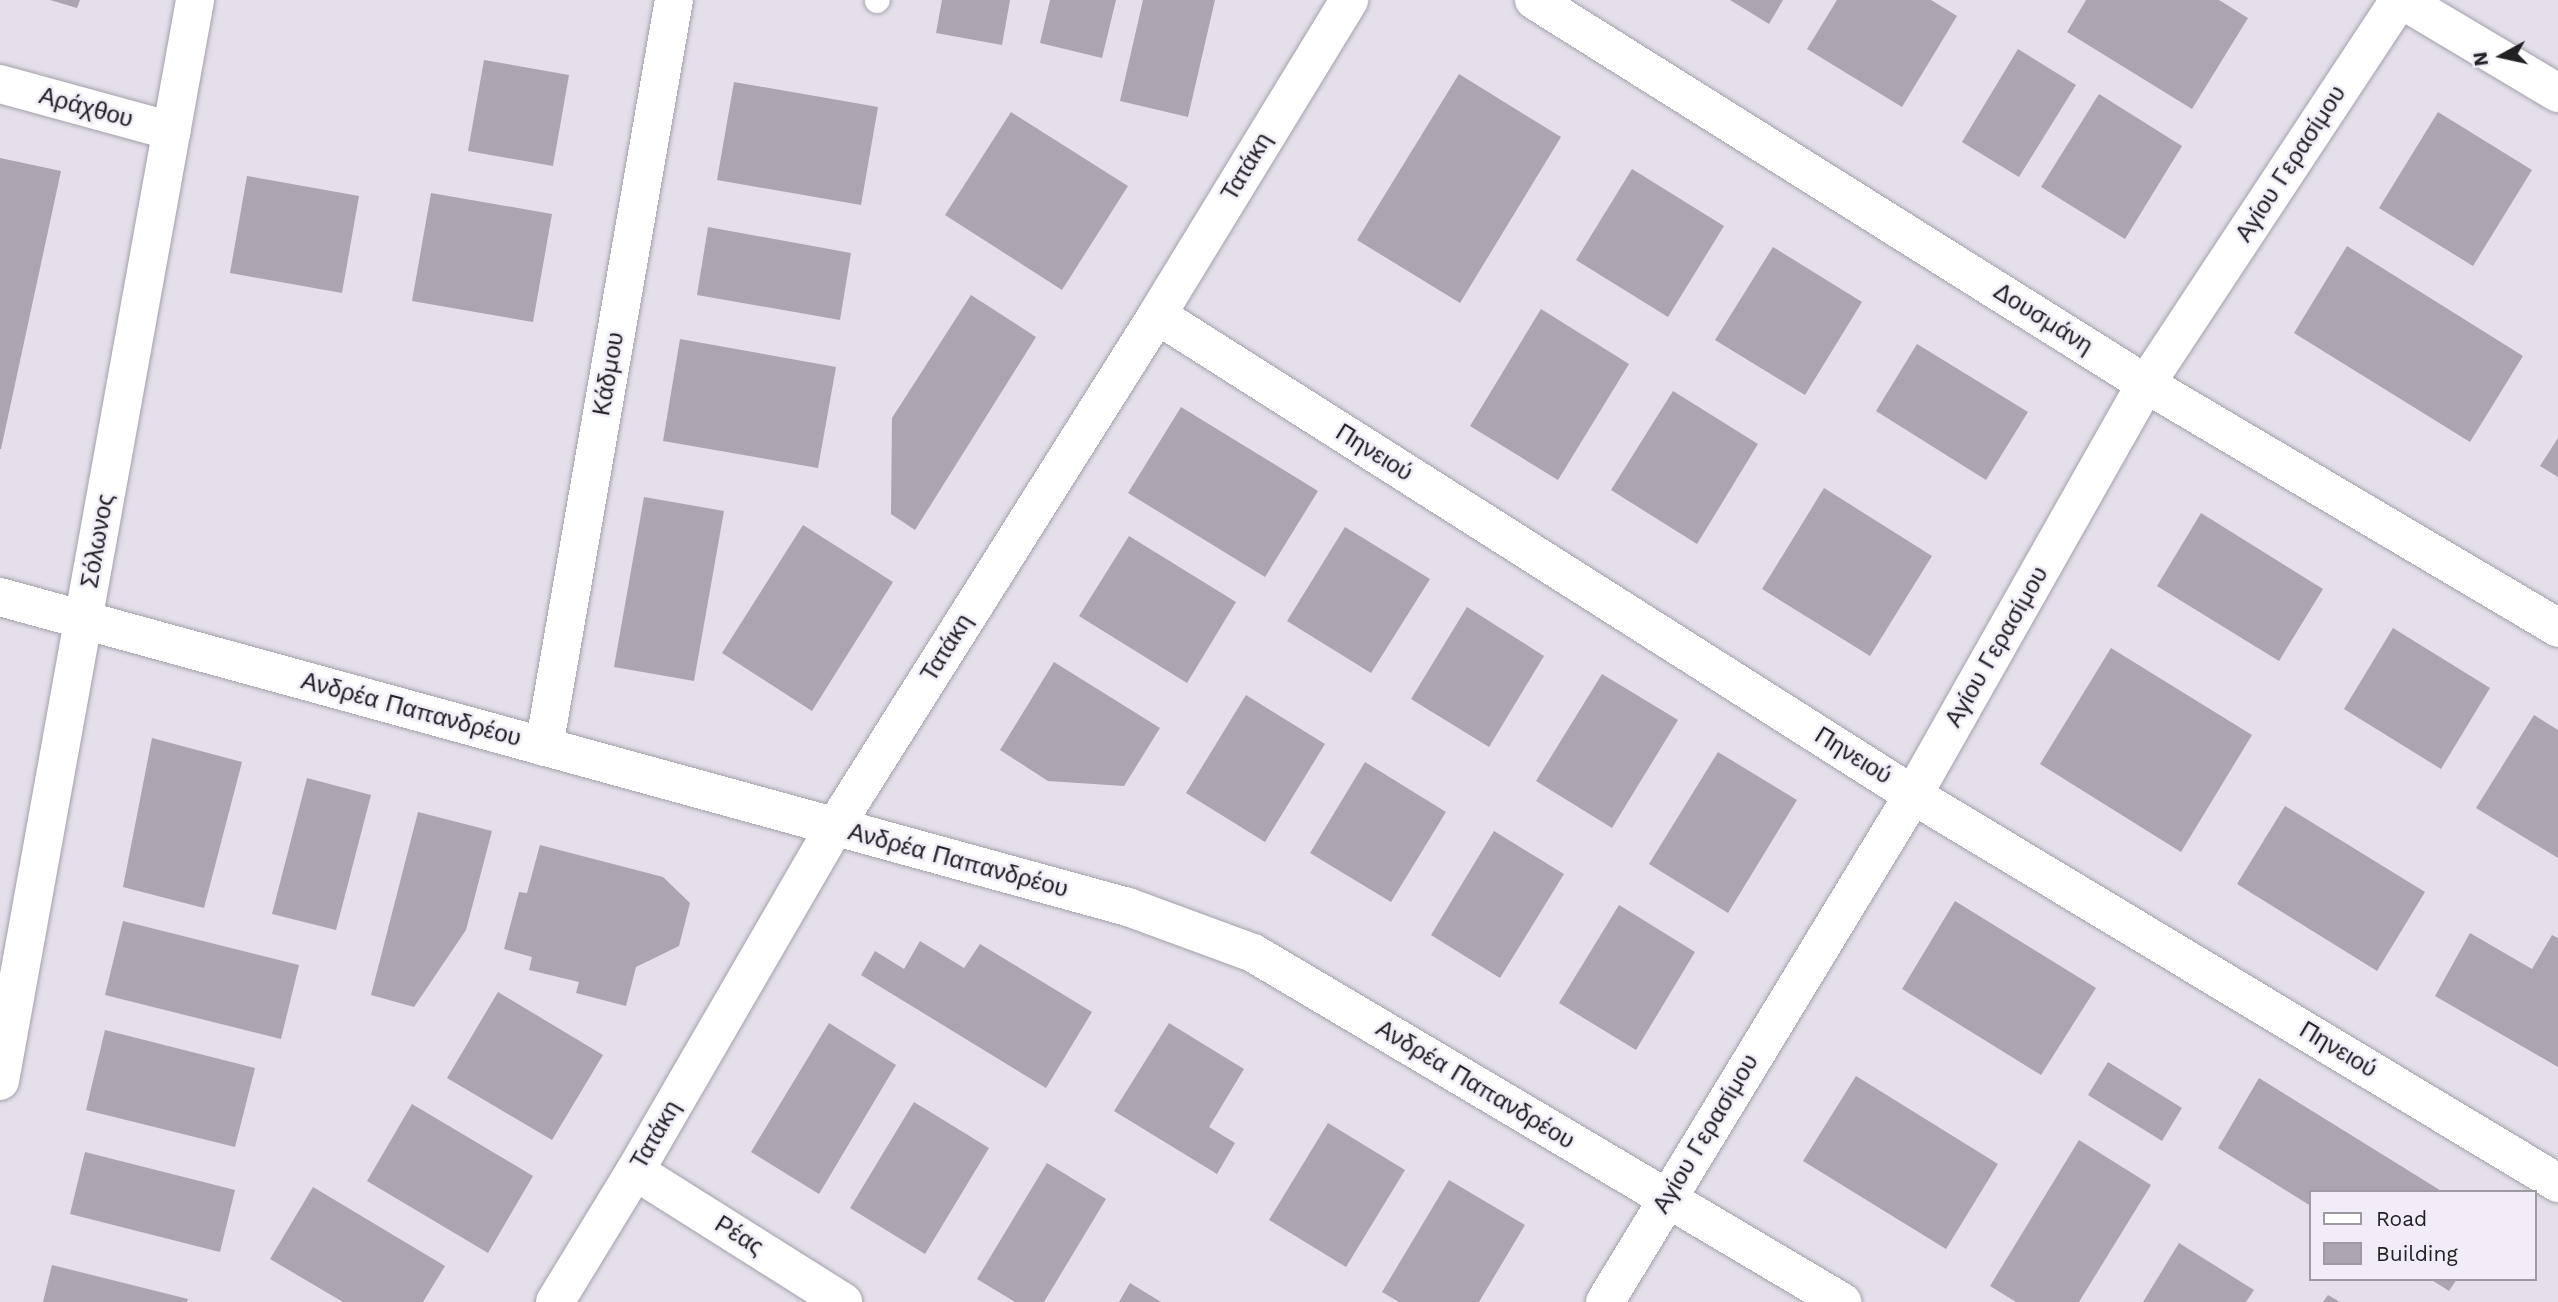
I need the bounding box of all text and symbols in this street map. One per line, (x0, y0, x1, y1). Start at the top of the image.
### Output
north arrow (2467, 21, 2537, 91)
text: N (2468, 50, 2493, 68)
street label: Αγίου Γερασίμου (2230, 80, 2352, 248)
street label: Αράχθου (36, 82, 136, 134)
street label: Τατάκη (1216, 128, 1278, 206)
street label: Δουσμάνη (1988, 277, 2098, 361)
street label: Κάδμου (587, 330, 631, 418)
street label: Πηνειού (1330, 418, 1418, 488)
street label: Σόλωνος (76, 492, 120, 590)
street label: Αγίου Γερασίμου (1939, 562, 2055, 732)
street label: Τατάκη (915, 609, 979, 687)
street label: Ανδρέα Παπανδρέου (298, 667, 524, 753)
street label: Πηνειού (1809, 721, 1897, 791)
street label: Ανδρέα Παπανδρέου (845, 818, 1071, 904)
street label: Ανδρέα Παπανδρέου (1371, 1014, 1579, 1156)
street label: Πηνειού (2294, 1016, 2382, 1084)
street label: Αγίου Γερασίμου (1647, 1049, 1765, 1219)
street label: Τατάκη (625, 1096, 687, 1174)
legend (2310, 1190, 2537, 1281)
text: Road (2376, 1206, 2427, 1231)
street label: Ρέας (709, 1210, 769, 1262)
text: Building (2376, 1241, 2458, 1266)

